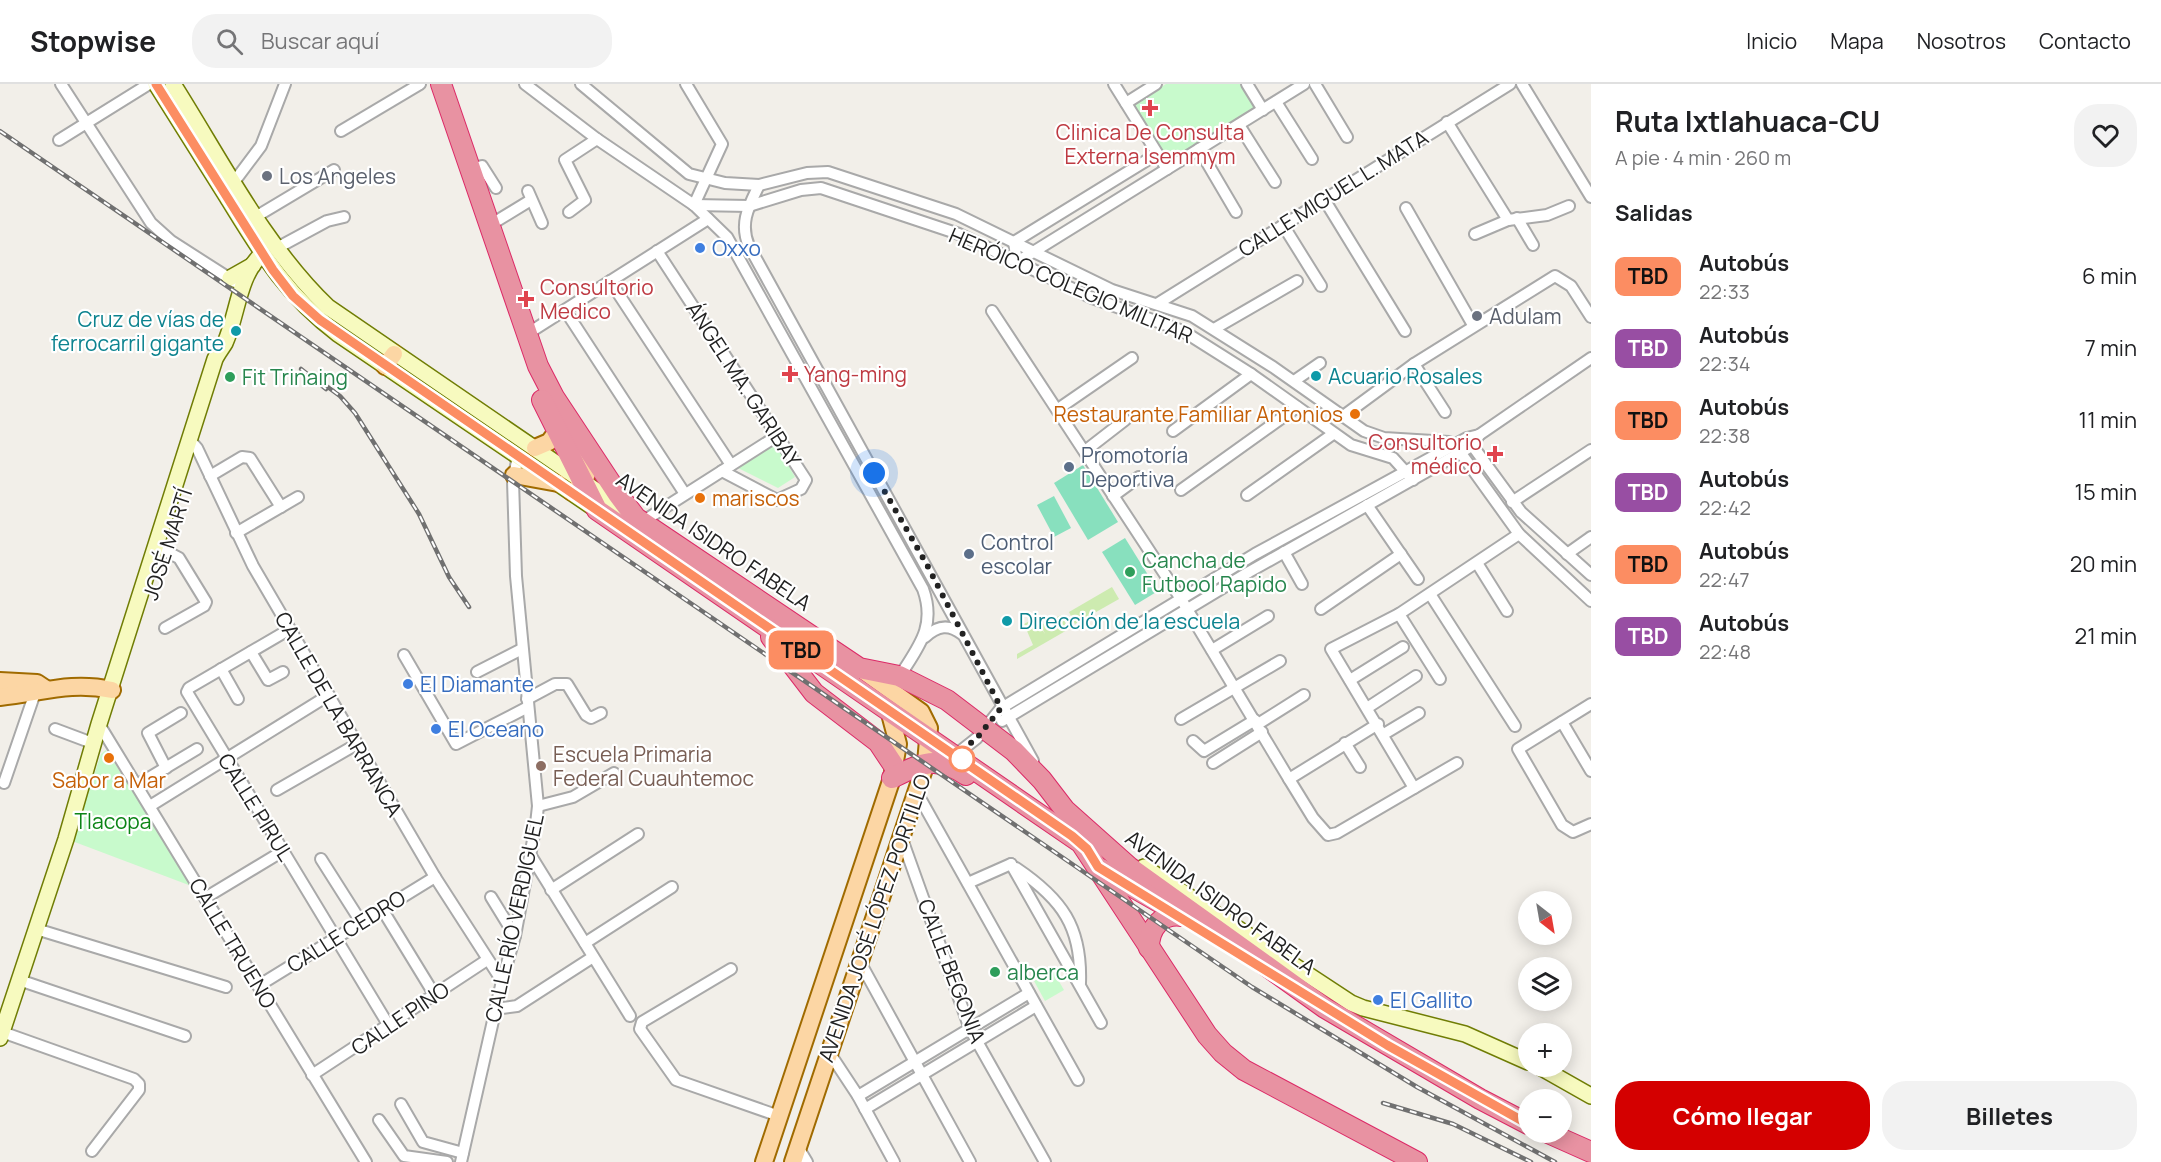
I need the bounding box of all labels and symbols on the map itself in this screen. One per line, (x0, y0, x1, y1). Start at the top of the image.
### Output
marker: Clinica De Consulta Externa Isemmym (1141, 99, 1159, 117)
place label: Clinica De Consulta Externa Isemmym (1056, 118, 1244, 170)
street label: CALLE MIGUEL L. MATA (1233, 123, 1433, 263)
place label: Los Angeles (279, 162, 396, 190)
marker: Los Angeles (260, 169, 274, 183)
street label: HERÓICO COLEGIO MILITAR (945, 221, 1197, 349)
place label: Oxxo (712, 234, 761, 262)
marker: Oxxo (693, 241, 707, 255)
place label: Consultorio Medico (540, 273, 654, 325)
marker: Consultorio Medico (517, 290, 535, 308)
street label: ÁNGEL MA. GARIBAY (680, 296, 808, 472)
place label: Adulam (1489, 302, 1562, 330)
place label: Cruz de vías de ferrocarril gigante (51, 305, 224, 357)
marker: Adulam (1470, 309, 1484, 323)
marker: Cruz de vías de ferrocarril gigante (229, 324, 243, 338)
place label: Yang-ming (804, 360, 907, 388)
place label: Acuario Rosales (1328, 362, 1483, 390)
place label: Fit Trinaing (242, 363, 348, 391)
marker: Yang-ming (781, 365, 799, 383)
marker: Acuario Rosales (1309, 369, 1323, 383)
marker: Fit Trinaing (223, 370, 237, 384)
place label: Restaurante Familiar Antonios (1053, 400, 1343, 428)
marker: Restaurante Familiar Antonios (1348, 407, 1362, 421)
place label: Consultorio médico (1368, 428, 1482, 480)
place label: Promotoría Deportiva (1081, 441, 1188, 493)
marker: Consultorio médico (1486, 445, 1504, 463)
your location (859, 458, 889, 488)
marker: Promotoría Deportiva (1062, 460, 1076, 474)
street label: AVENIDA ISIDRO FABELA (611, 465, 817, 617)
place label: mariscos (712, 484, 800, 512)
street label: JOSÉ MARTÍ (136, 485, 198, 603)
marker: mariscos (693, 491, 707, 505)
place label: Control escolar (981, 528, 1054, 580)
place label: Cancha de Futbool Rapido (1142, 546, 1287, 598)
marker: Control escolar (962, 547, 976, 561)
marker: Cancha de Futbool Rapido (1123, 565, 1137, 579)
street label: CALLE DE LA BARRANCA (269, 606, 409, 822)
place label: Dirección de la escuela (1019, 607, 1240, 635)
marker: Dirección de la escuela (1000, 614, 1014, 628)
line badge: TBD (766, 630, 836, 670)
place label: El Diamante (420, 670, 534, 698)
marker: El Diamante (401, 677, 415, 691)
place label: El Oceano (448, 715, 544, 743)
marker: El Oceano (429, 722, 443, 736)
place label: Escuela Primaria Federal Cuauhtemoc (553, 740, 754, 792)
unlabelled marker (949, 746, 975, 772)
street label: CALLE PIRUL (212, 748, 300, 866)
marker: Sabor a Mar (102, 751, 116, 765)
marker: Escuela Primaria Federal Cuauhtemoc (534, 759, 548, 773)
place label: Sabor a Mar (52, 766, 166, 794)
street label: AVENIDA JOSÉ LÓPEZ PORTILLO (811, 770, 937, 1066)
park label: Tlacopa (75, 807, 151, 835)
street label: CALLE RÍO VERDIGUEL (478, 811, 550, 1025)
street label: AVENIDA ISIDRO FABELA (1120, 823, 1322, 981)
street label: CALLE TRUENO (183, 873, 283, 1013)
street label: CALLE CEDRO (281, 883, 411, 979)
north arrow (1518, 891, 1572, 945)
street label: CALLE BEGONIA (912, 895, 992, 1047)
place label: alberca (1007, 958, 1079, 986)
marker: alberca (988, 965, 1002, 979)
street label: CALLE PINO (345, 975, 455, 1061)
place label: El Gallito (1390, 986, 1473, 1014)
marker: El Gallito (1371, 993, 1385, 1007)

